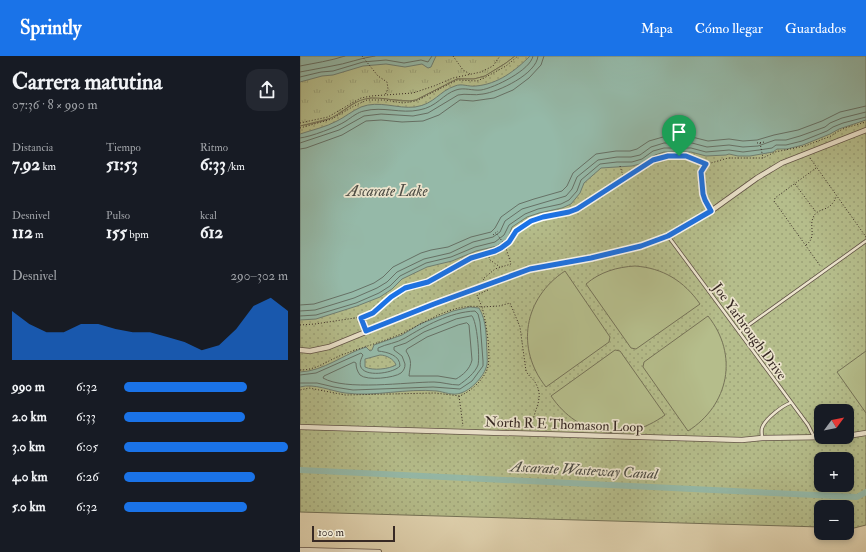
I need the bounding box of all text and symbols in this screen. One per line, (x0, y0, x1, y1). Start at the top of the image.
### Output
text: Sprintly (20, 16, 81, 40)
text: Mapa (641, 20, 673, 37)
text: Cómo llegar (695, 20, 763, 37)
text: Guardados (785, 20, 846, 37)
text: Carrera matutina (12, 68, 162, 96)
button: share (246, 69, 288, 111)
text: 07:36 · 8 × 990 m (12, 97, 98, 113)
pin (662, 115, 696, 156)
icon: arrive (668, 121, 690, 143)
text: Distancia (12, 141, 53, 154)
text: Tiempo (106, 141, 141, 154)
text: Ritmo (200, 141, 228, 154)
text: 7.92 (12, 154, 40, 175)
text: 51:53 (106, 154, 138, 175)
text: 6:33 (200, 154, 226, 175)
text: km (40, 160, 56, 173)
text: /km (226, 160, 245, 173)
water label: Ascarate Lake (345, 182, 428, 201)
text: Desnivel (12, 209, 50, 222)
text: Pulso (106, 209, 130, 222)
text: kcal (200, 209, 217, 222)
text: 112 (12, 222, 33, 243)
text: 155 (106, 222, 127, 243)
text: 612 (200, 222, 223, 243)
text: m (33, 228, 44, 241)
text: bpm (127, 228, 149, 241)
text: Desnivel (12, 268, 57, 284)
text: 290–302 m (230, 268, 288, 284)
street label: Joe Yarbrough Drive (708, 279, 790, 383)
text: 990 m (12, 379, 45, 395)
text: 6:32 (76, 379, 97, 395)
north arrow (814, 404, 854, 444)
map controls (814, 404, 854, 540)
text: 2.0 km (12, 409, 47, 425)
text: 6:33 (76, 409, 96, 425)
street label: North R E Thomason Loop (484, 413, 644, 437)
text: 3.0 km (12, 439, 45, 455)
text: 6:05 (76, 439, 98, 455)
button: + (814, 452, 854, 492)
water label: Ascarate Wasteway Canal (508, 457, 660, 484)
text: 4.0 km (12, 469, 47, 485)
text: 6:26 (76, 469, 99, 485)
text: 5.0 km (12, 499, 46, 515)
text: 6:32 (76, 499, 97, 515)
button: − (814, 500, 854, 540)
scale bar (312, 524, 395, 543)
text: 100 m (318, 526, 344, 539)

